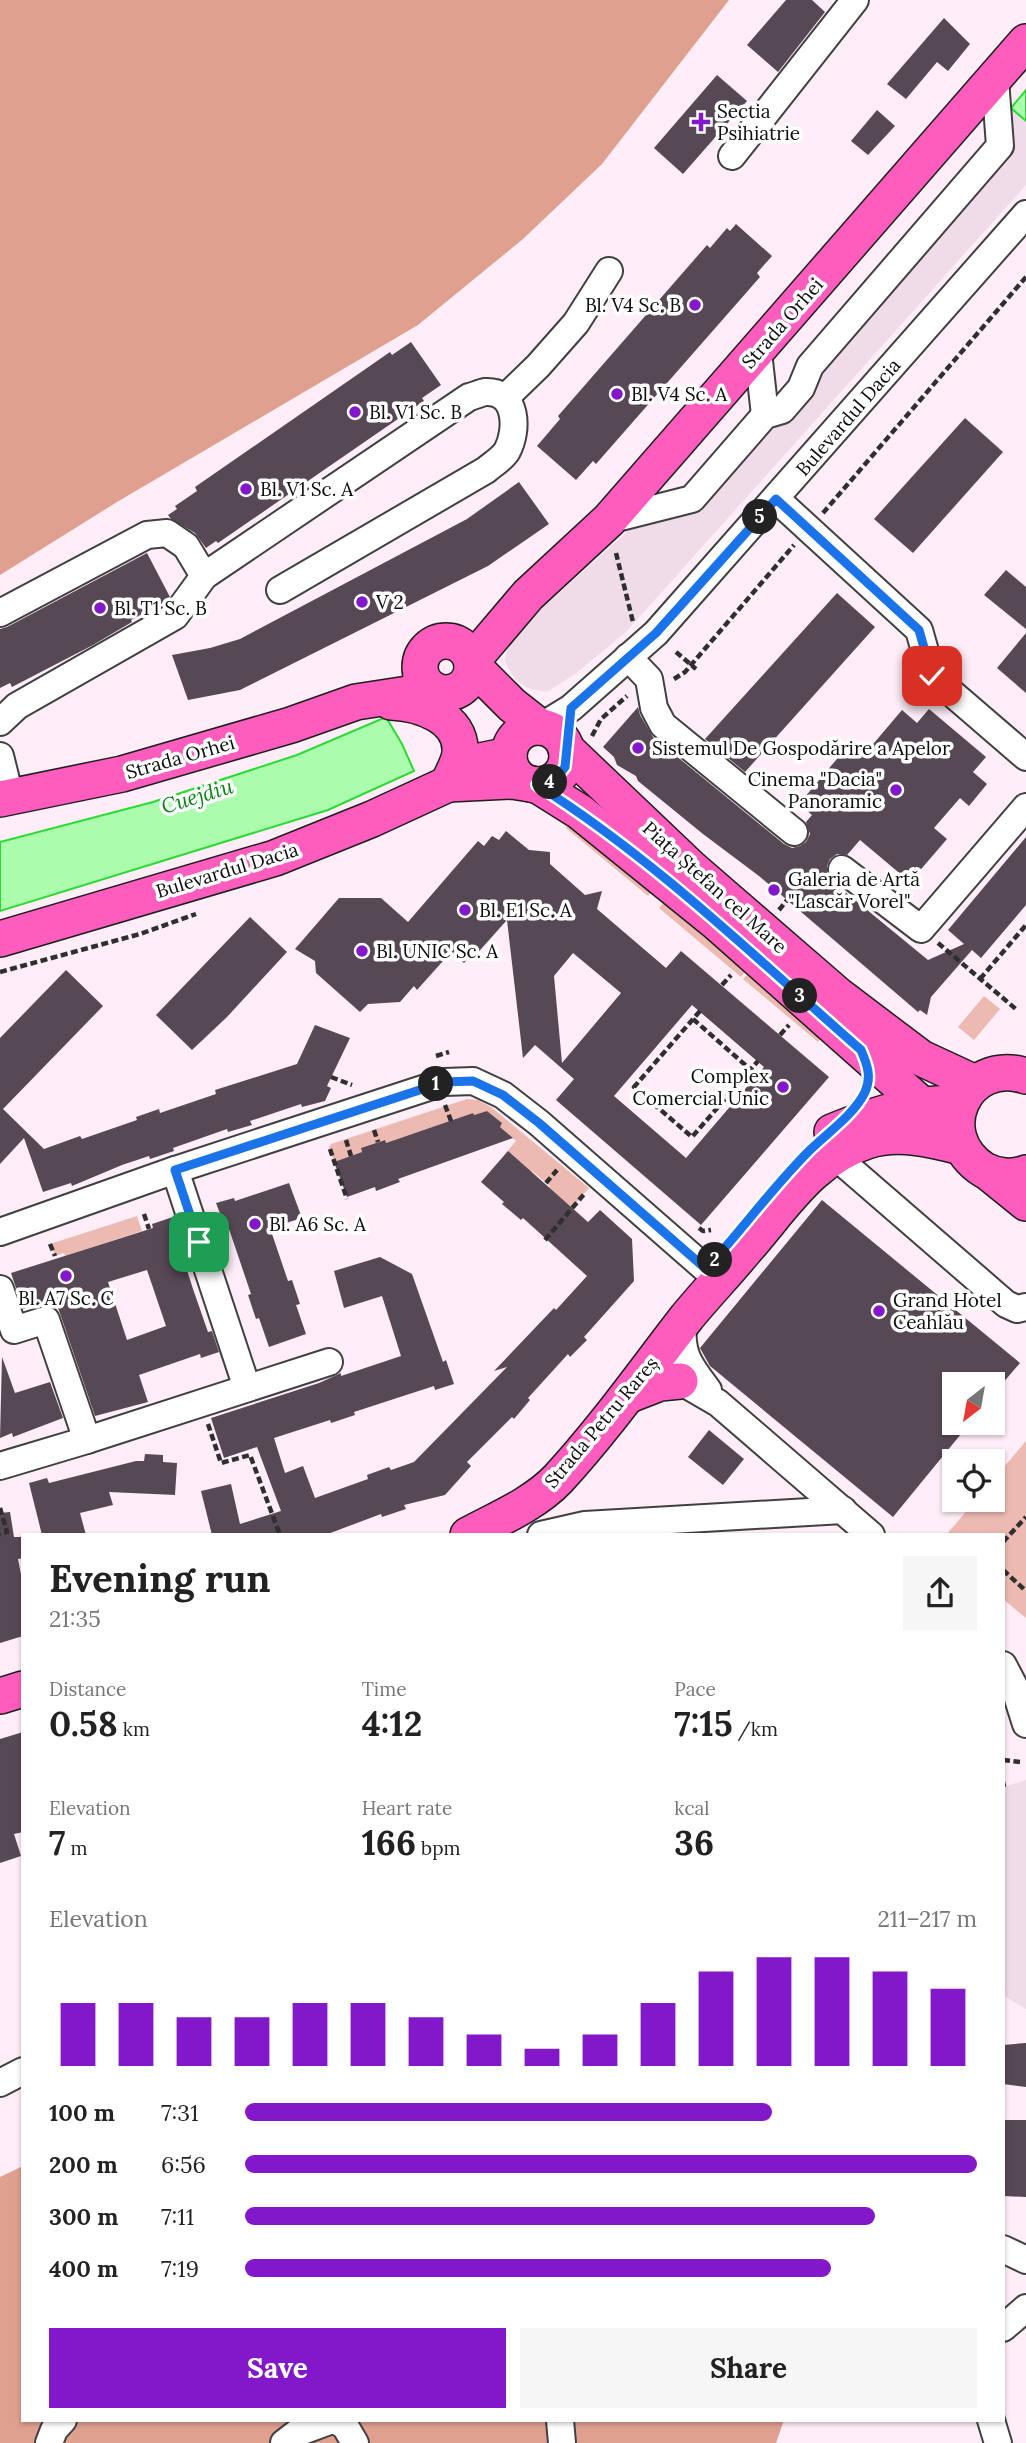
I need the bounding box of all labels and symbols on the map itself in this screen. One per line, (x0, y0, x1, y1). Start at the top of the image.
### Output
place label: Sectia Psihiatrie (717, 99, 800, 145)
marker: Sectia Psihiatrie (691, 112, 711, 132)
street label: Strada Orhei (736, 273, 828, 373)
place label: Bl. V4 Sc. B (585, 293, 681, 317)
marker: Bl. V4 Sc. B (687, 297, 703, 313)
street label: Bulevardul Dacia (790, 353, 906, 481)
place label: Bl. V4 Sc. A (631, 382, 728, 406)
marker: Bl. V4 Sc. A (609, 386, 625, 402)
place label: Bl. V1 Sc. B (369, 400, 462, 424)
marker: Bl. V1 Sc. B (347, 404, 363, 420)
place label: Bl. V1 Sc. A (260, 477, 354, 501)
marker: Bl. V1 Sc. A (238, 481, 254, 497)
pin: 5 (742, 500, 778, 534)
place label: V 2 (375, 590, 404, 614)
marker: V 2 (354, 594, 370, 610)
place label: Bl. T1 Sc. B (114, 596, 207, 620)
marker: Bl. T1 Sc. B (92, 600, 108, 616)
pin (902, 646, 962, 706)
street label: Strada Orhei (123, 730, 237, 784)
place label: Sistemul De Gospodărire a Apelor (652, 736, 951, 760)
marker: Sistemul De Gospodărire a Apelor (630, 740, 646, 756)
pin: 4 (532, 764, 568, 800)
place label: Cinema "Dacia" Panoramic (748, 767, 882, 813)
water label: Cuejdiu (158, 772, 237, 820)
marker: Cinema "Dacia" Panoramic (888, 782, 904, 798)
street label: Piața Ștefan cel Mare (638, 816, 792, 958)
street label: Bulevardul Dacia (153, 837, 301, 903)
place label: Galeria de Artă "Lascăr Vorel" (788, 867, 920, 913)
marker: Galeria de Artă "Lascăr Vorel" (766, 882, 782, 898)
place label: Bl. E1 Sc. A (479, 898, 573, 922)
marker: Bl. E1 Sc. A (457, 902, 473, 918)
place label: Bl. UNIC Sc. A (376, 939, 499, 963)
marker: Bl. UNIC Sc. A (354, 943, 370, 959)
pin: 3 (782, 978, 818, 1014)
place label: Complex Comercial Unic (633, 1064, 769, 1110)
pin: 1 (418, 1066, 453, 1102)
marker: Complex Comercial Unic (775, 1079, 791, 1095)
pin (169, 1212, 229, 1272)
place label: Bl. A6 Sc. A (269, 1212, 367, 1236)
marker: Bl. A6 Sc. A (247, 1216, 263, 1232)
pin: 2 (698, 1242, 732, 1278)
marker: Bl. A7 Sc. C (58, 1268, 74, 1284)
place label: Bl. A7 Sc. C (18, 1286, 114, 1310)
place label: Grand Hotel Ceahlău (893, 1288, 1002, 1334)
marker: Grand Hotel Ceahlău (871, 1303, 887, 1319)
street label: Strada Petru Rareș (539, 1351, 663, 1493)
north arrow (942, 1372, 1004, 1435)

